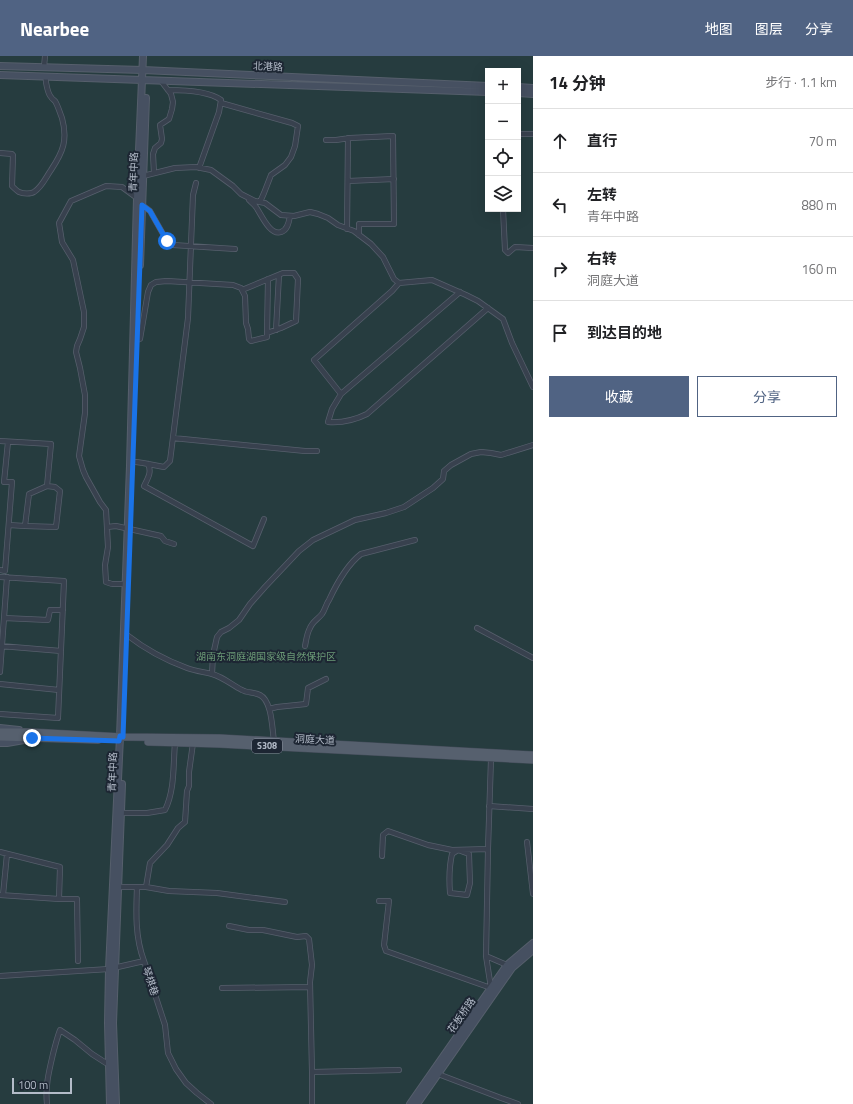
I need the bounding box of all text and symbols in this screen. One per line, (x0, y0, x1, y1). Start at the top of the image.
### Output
text: Nearbee (20, 14, 89, 43)
text: 地图 (705, 18, 733, 39)
text: 图层 (755, 18, 783, 39)
text: 分享 (805, 18, 833, 39)
street label: 北港路 (253, 58, 283, 75)
map controls (485, 68, 521, 212)
button: + (485, 68, 521, 104)
text: 14 分钟 (549, 70, 606, 96)
text: 步行 · 1.1 km (765, 72, 837, 92)
button: − (485, 104, 521, 140)
text: 直行 (587, 129, 617, 152)
icon: ahead (549, 130, 571, 152)
text: 70 m (809, 131, 837, 151)
button: locate (485, 140, 521, 176)
street label: 青年中路 (125, 152, 142, 192)
button: layers (485, 176, 521, 212)
text: 左转 (587, 183, 617, 206)
icon: left (549, 194, 571, 216)
text: 880 m (801, 195, 837, 215)
text: 青年中路 (587, 206, 639, 226)
route start (158, 232, 176, 250)
text: 右转 (587, 247, 617, 270)
icon: right (549, 258, 571, 280)
text: 160 m (801, 259, 837, 279)
text: 洞庭大道 (587, 270, 639, 290)
text: 到达目的地 (587, 321, 662, 344)
icon: arrive (549, 322, 571, 344)
button: 收藏 (549, 376, 689, 417)
button: 分享 (697, 376, 837, 417)
park label: 湖南东洞庭湖国家级自然保护区 (196, 649, 336, 664)
route end (23, 729, 41, 747)
street label: 洞庭大道 (295, 731, 335, 748)
road number: S308 (252, 739, 282, 753)
street label: 青年中路 (104, 752, 121, 792)
street label: 琴棋巷 (139, 965, 162, 998)
street label: 花板桥路 (444, 995, 479, 1036)
scale bar (12, 1076, 72, 1095)
text: 100 m (18, 1077, 48, 1093)

